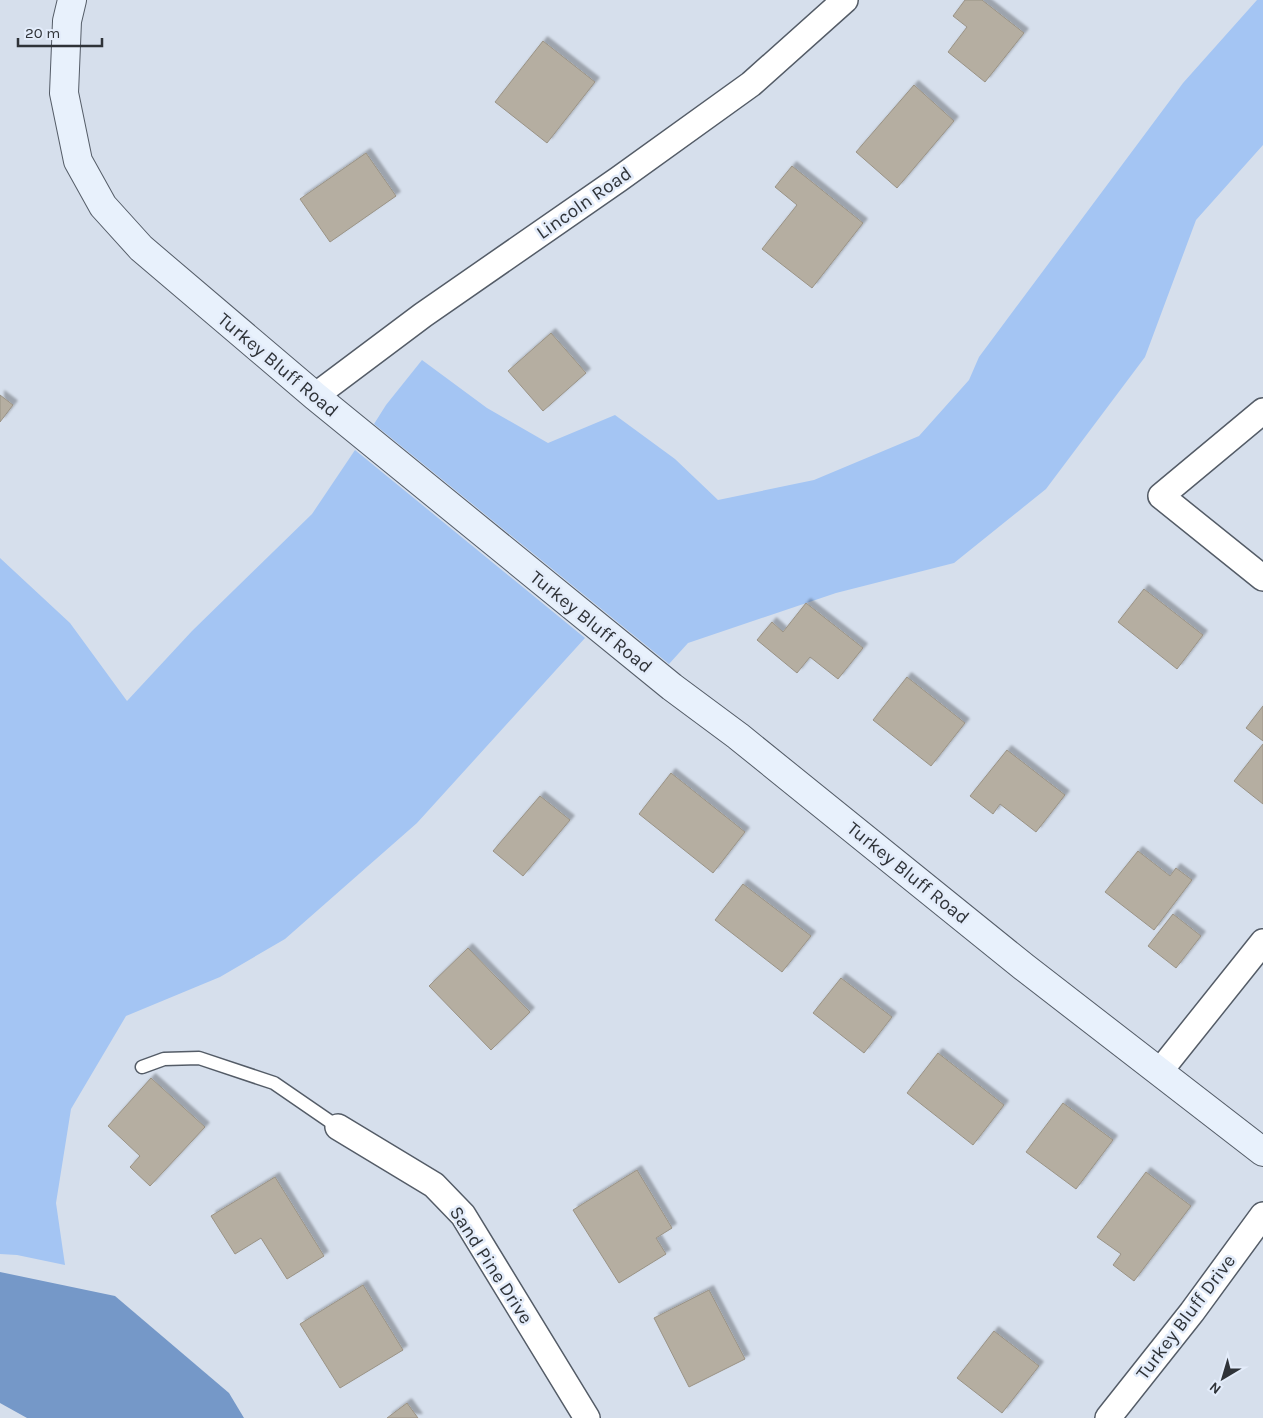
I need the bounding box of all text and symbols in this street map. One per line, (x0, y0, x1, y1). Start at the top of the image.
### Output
scale bar (18, 15, 101, 47)
text: 20 m (25, 24, 60, 42)
street label: Lincoln Road (532, 162, 636, 244)
street label: Turkey Bluff Road (213, 308, 343, 422)
street label: Turkey Bluff Road (526, 566, 656, 678)
street label: Turkey Bluff Road (843, 817, 973, 929)
street label: Sand Pine Drive (445, 1202, 537, 1328)
street label: Turkey Bluff Drive (1132, 1250, 1240, 1384)
north arrow (1198, 1353, 1248, 1403)
text: N (1206, 1378, 1224, 1398)

